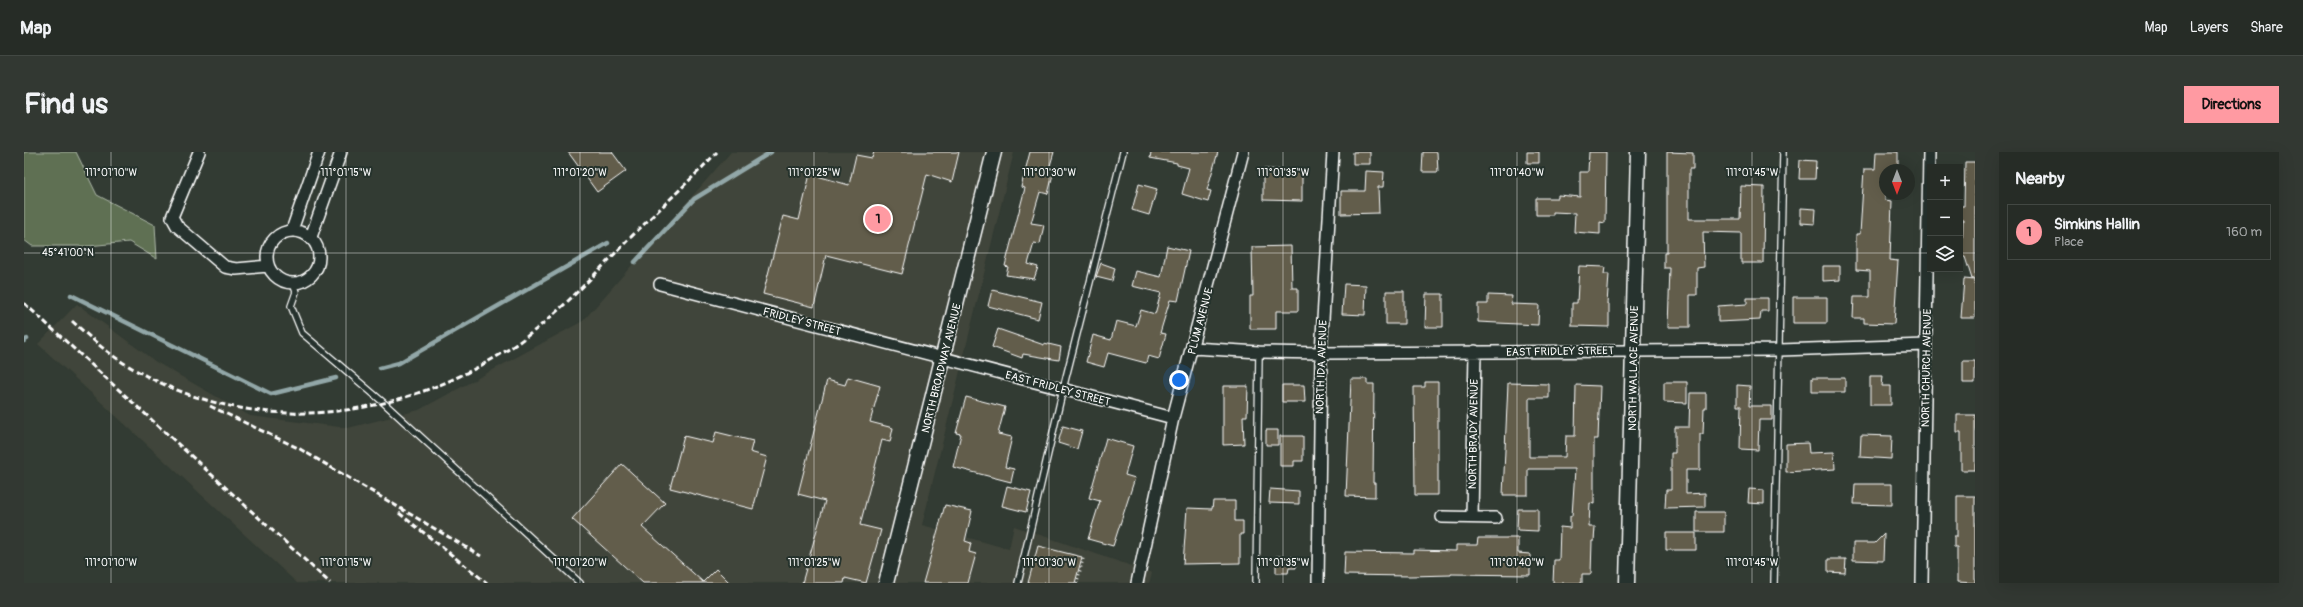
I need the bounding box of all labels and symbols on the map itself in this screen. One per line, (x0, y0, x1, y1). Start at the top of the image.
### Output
north arrow (1879, 164, 1915, 200)
text: 111°01'10"W (85, 167, 138, 179)
text: 111°01'15"W (321, 167, 372, 179)
text: 111°01'20"W (553, 167, 607, 179)
text: 111°01'25"W (788, 167, 841, 179)
text: 111°01'30"W (1022, 167, 1076, 179)
text: 111°01'35"W (1257, 167, 1310, 179)
text: 111°01'40"W (1490, 167, 1544, 179)
text: 111°01'45"W (1726, 167, 1779, 179)
pin: 1 (865, 204, 891, 234)
text: 45°41'00"N (42, 247, 94, 259)
street label: PLUM AVENUE (1185, 286, 1216, 356)
street label: NORTH BROADWAY AVENUE (919, 302, 964, 434)
street label: FRIDLEY STREET (761, 305, 842, 338)
street label: NORTH WALLACE AVENUE (1626, 305, 1641, 431)
street label: NORTH CHURCH AVENUE (1919, 308, 1934, 427)
street label: NORTH IDA AVENUE (1313, 319, 1330, 414)
street label: EAST FRIDLEY STREET (1506, 344, 1614, 359)
street label: EAST FRIDLEY STREET (1004, 368, 1112, 409)
your location (1169, 370, 1189, 390)
street label: NORTH BRADY AVENUE (1466, 378, 1481, 489)
text: 111°01'10"W (85, 557, 138, 569)
text: 111°01'15"W (321, 557, 372, 569)
text: 111°01'20"W (553, 557, 607, 569)
text: 111°01'25"W (788, 557, 841, 569)
text: 111°01'30"W (1022, 557, 1076, 569)
text: 111°01'35"W (1257, 557, 1310, 569)
text: 111°01'40"W (1490, 557, 1544, 569)
text: 111°01'45"W (1726, 557, 1779, 569)

